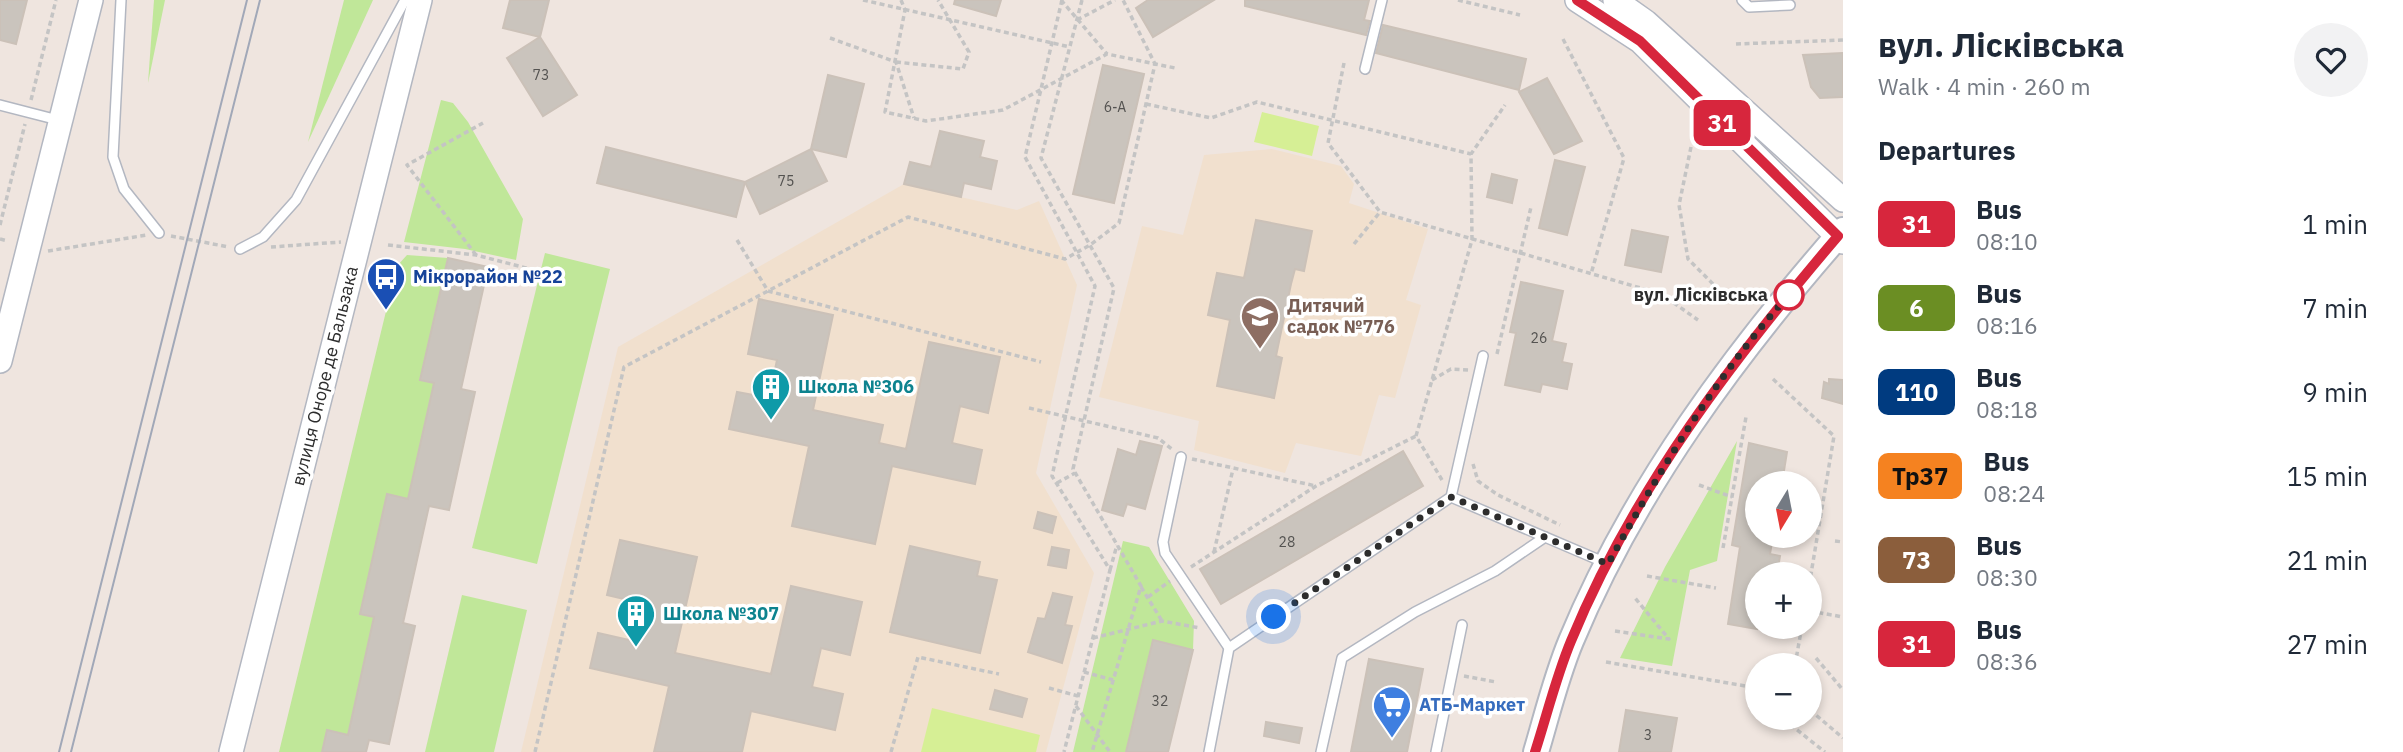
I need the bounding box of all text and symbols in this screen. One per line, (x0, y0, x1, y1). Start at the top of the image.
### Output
text: вул. Лісківська (1878, 23, 2124, 66)
button: heart (2294, 23, 2368, 97)
house number: 73 (533, 66, 549, 84)
text: Walk · 4 min · 260 m (1878, 71, 2091, 101)
house number: 6-А (1104, 98, 1126, 116)
line badge: 31 (1690, 100, 1754, 146)
text: 31 (1708, 107, 1736, 139)
text: Departures (1878, 133, 2016, 167)
house number: 75 (778, 172, 794, 190)
text: Bus (1976, 192, 2022, 226)
text: 1 min (2302, 207, 2368, 241)
text: 31 (1902, 208, 1931, 240)
text: 08:10 (1976, 226, 2038, 256)
bus stop icon: Мікрорайон №22 (365, 256, 407, 311)
street label: вулиця Оноре де Бальзака (286, 263, 363, 488)
place label: Мікрорайон №22 (413, 265, 563, 288)
text: Bus (1976, 276, 2022, 310)
marker: вул. Лісківська (1774, 280, 1804, 310)
place label: вул. Лісківська (1634, 283, 1768, 306)
text: 7 min (2302, 291, 2368, 325)
text: 6 (1909, 292, 1924, 324)
place label: Дитячий садок №776 (1287, 294, 1395, 338)
school or university icon: Дитячий садок №776 (1239, 295, 1281, 350)
text: 08:16 (1976, 310, 2038, 340)
house number: 26 (1531, 329, 1547, 347)
text: Bus (1976, 360, 2022, 394)
building icon: Школа №306 (750, 366, 792, 421)
place label: Школа №306 (798, 375, 914, 398)
text: 9 min (2302, 375, 2368, 409)
text: 110 (1895, 376, 1938, 408)
text: 08:18 (1976, 394, 2038, 424)
text: Bus (1983, 444, 2029, 478)
text: 15 min (2287, 459, 2368, 493)
text: Тр37 (1892, 460, 1948, 492)
north arrow (1745, 471, 1822, 548)
map controls (1745, 471, 1822, 730)
text: 08:24 (1983, 478, 2045, 508)
text: Bus (1976, 528, 2022, 562)
house number: 28 (1279, 533, 1295, 551)
text: 21 min (2287, 543, 2368, 577)
text: 73 (1902, 544, 1931, 576)
button: + (1745, 562, 1822, 639)
text: 08:30 (1976, 562, 2038, 592)
building icon: Школа №307 (615, 593, 657, 648)
your location (1256, 599, 1291, 634)
place label: Школа №307 (663, 602, 779, 625)
text: Bus (1976, 612, 2022, 646)
text: 27 min (2287, 627, 2368, 661)
text: 31 (1902, 628, 1931, 660)
text: 08:36 (1976, 646, 2038, 676)
button: − (1745, 653, 1822, 730)
supermarket icon: АТБ-Маркет (1371, 684, 1413, 739)
house number: 32 (1152, 692, 1168, 710)
place label: АТБ-Маркет (1419, 693, 1525, 716)
house number: 3 (1644, 726, 1652, 744)

